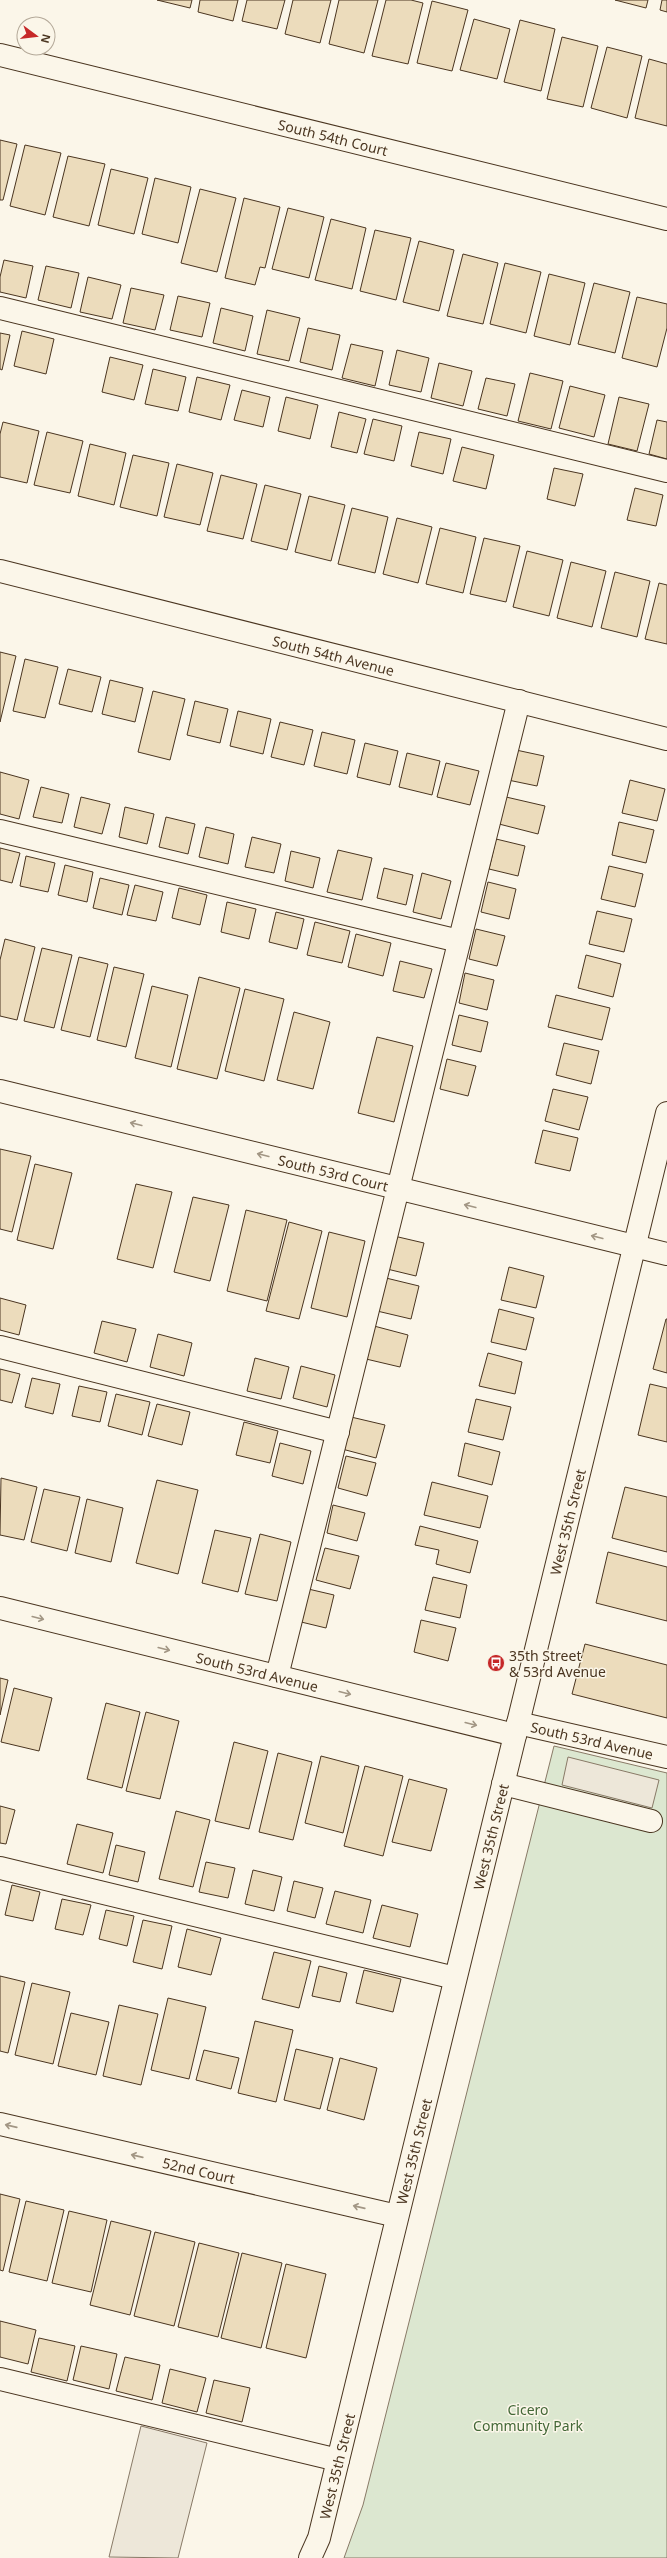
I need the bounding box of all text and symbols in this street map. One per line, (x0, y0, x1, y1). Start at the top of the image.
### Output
north arrow (16, 16, 56, 56)
text: N (38, 32, 55, 45)
street label: South 54th Court (276, 114, 390, 160)
street label: South 54th Avenue (271, 631, 396, 679)
one-way arrow (130, 1120, 143, 1127)
street label: South 53rd Court (276, 1150, 390, 1195)
one-way arrow (256, 1151, 269, 1158)
one-way arrow (464, 1202, 477, 1209)
one-way arrow (590, 1233, 603, 1241)
street label: West 35th Street (545, 1467, 589, 1577)
one-way arrow (31, 1614, 44, 1622)
one-way arrow (157, 1645, 170, 1653)
place label: 35th Street & 53rd Avenue (509, 1646, 606, 1681)
street label: South 53rd Avenue (194, 1647, 320, 1696)
bus stop icon: 35th Street & 53rd Avenue (486, 1653, 506, 1673)
one-way arrow (338, 1690, 351, 1697)
street label: South 53rd Avenue (529, 1717, 655, 1763)
one-way arrow (464, 1720, 477, 1728)
street label: West 35th Street (468, 1782, 512, 1892)
street label: West 35th Street (391, 2096, 436, 2206)
one-way arrow (5, 2122, 18, 2130)
one-way arrow (131, 2151, 144, 2159)
street label: 52nd Court (161, 2152, 237, 2188)
one-way arrow (353, 2203, 366, 2211)
park label: Cicero Community Park (473, 2400, 583, 2435)
street label: West 35th Street (314, 2411, 359, 2521)

